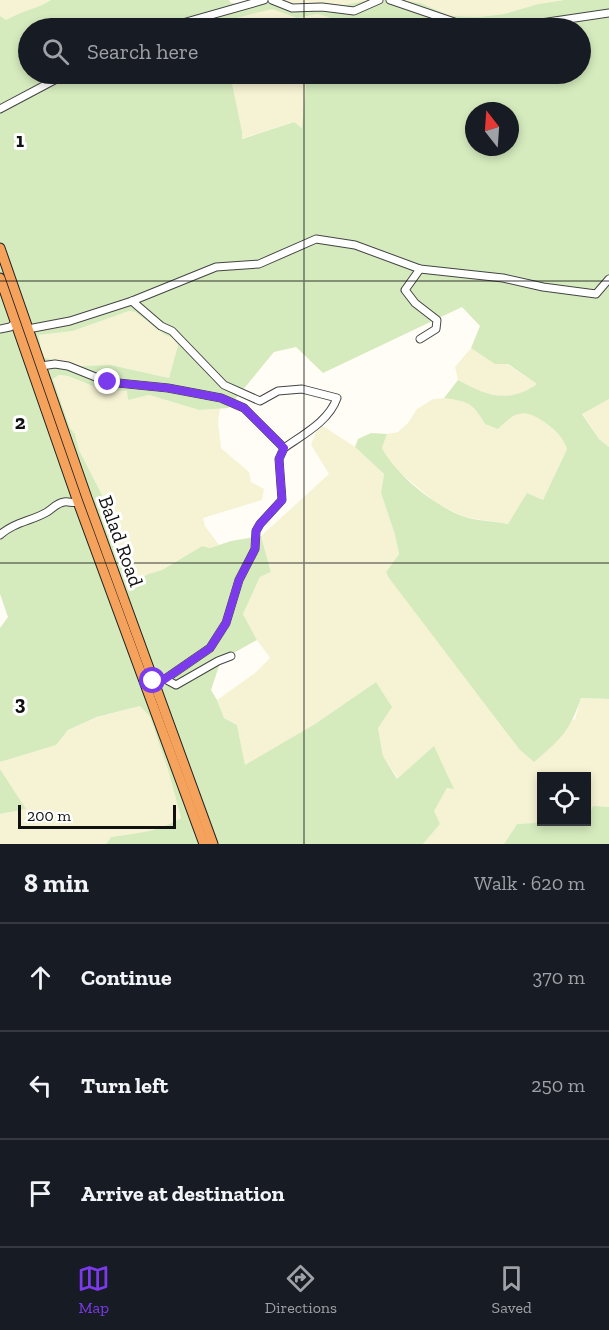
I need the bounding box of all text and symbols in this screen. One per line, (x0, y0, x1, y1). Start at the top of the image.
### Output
search box (18, 18, 591, 84)
icon: search (39, 35, 72, 68)
text: Search here (87, 38, 198, 65)
north arrow (465, 102, 519, 156)
text: 1 (16, 128, 24, 152)
route end (94, 368, 120, 394)
text: 2 (15, 410, 26, 434)
street label: Balad Road (93, 492, 149, 590)
route start (139, 667, 165, 693)
text: 3 (15, 691, 26, 715)
map controls (537, 772, 591, 826)
button: locate (537, 772, 591, 826)
scale bar (18, 802, 176, 830)
text: 200 m (27, 806, 71, 825)
text: 8 min (24, 867, 89, 899)
text: Walk · 620 m (474, 871, 585, 895)
icon: ahead (24, 961, 57, 994)
text: Continue (81, 964, 172, 991)
text: 370 m (532, 965, 585, 989)
icon: left (24, 1069, 57, 1102)
text: Turn left (81, 1072, 168, 1099)
text: 250 m (531, 1073, 585, 1097)
icon: arrive (24, 1177, 57, 1210)
text: Arrive at destination (81, 1180, 284, 1207)
tab: Map (77, 1262, 110, 1317)
tab: Directions (265, 1262, 337, 1317)
tab: Saved (492, 1262, 532, 1317)

